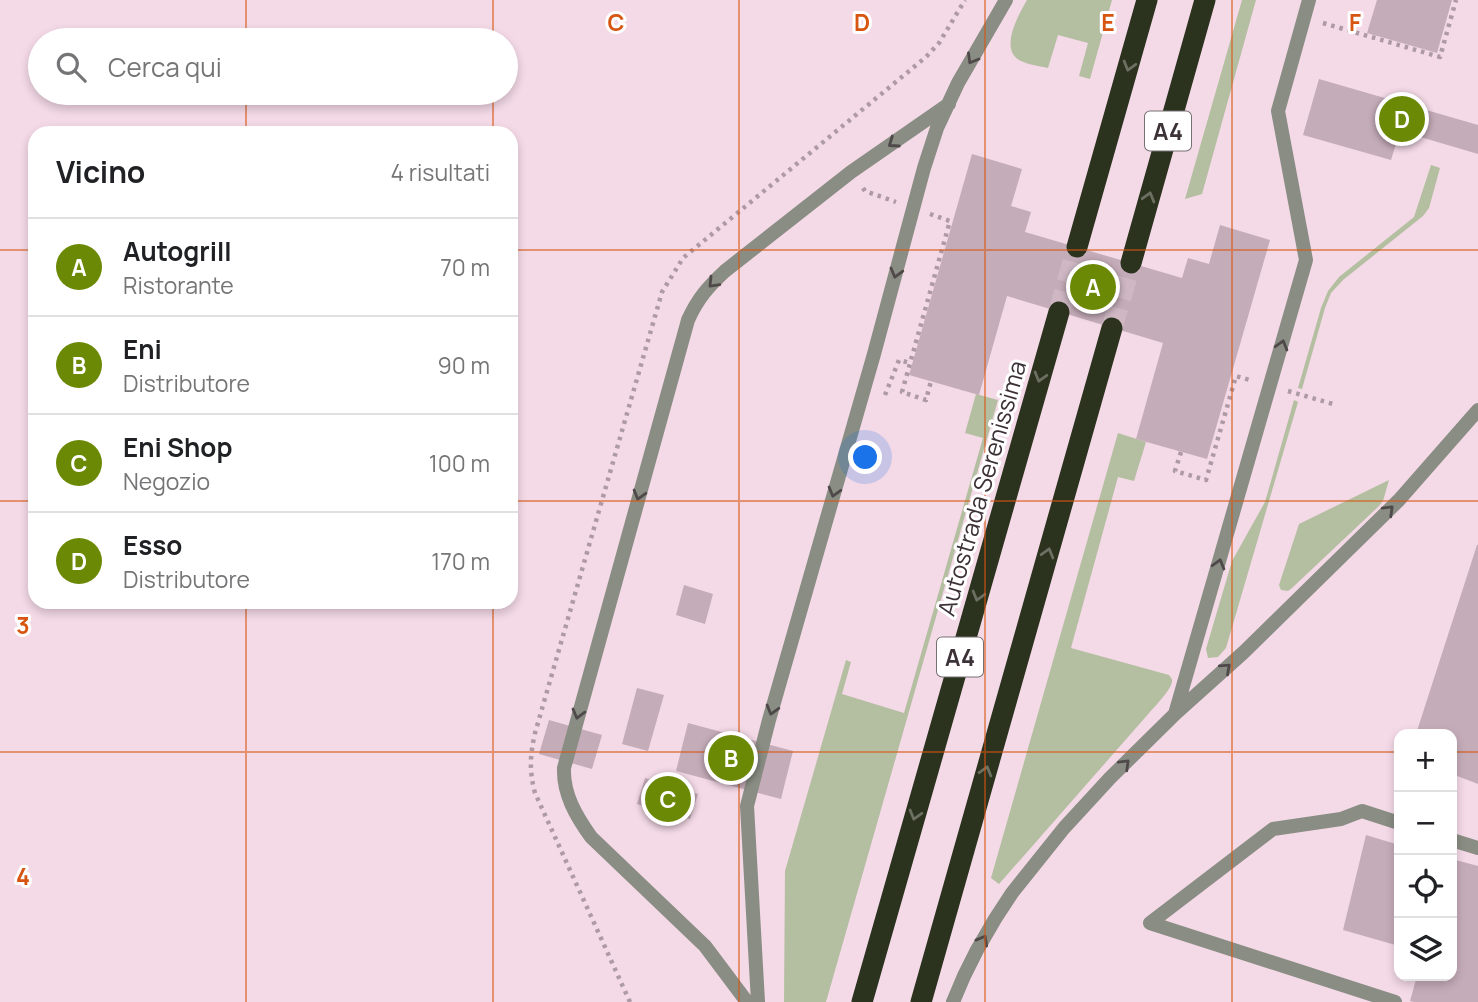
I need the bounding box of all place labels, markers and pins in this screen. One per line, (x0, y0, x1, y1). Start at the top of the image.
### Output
pin: D (1379, 93, 1425, 145)
pin: A (1070, 261, 1116, 313)
pin: B (708, 732, 754, 784)
pin: C (645, 773, 691, 825)

